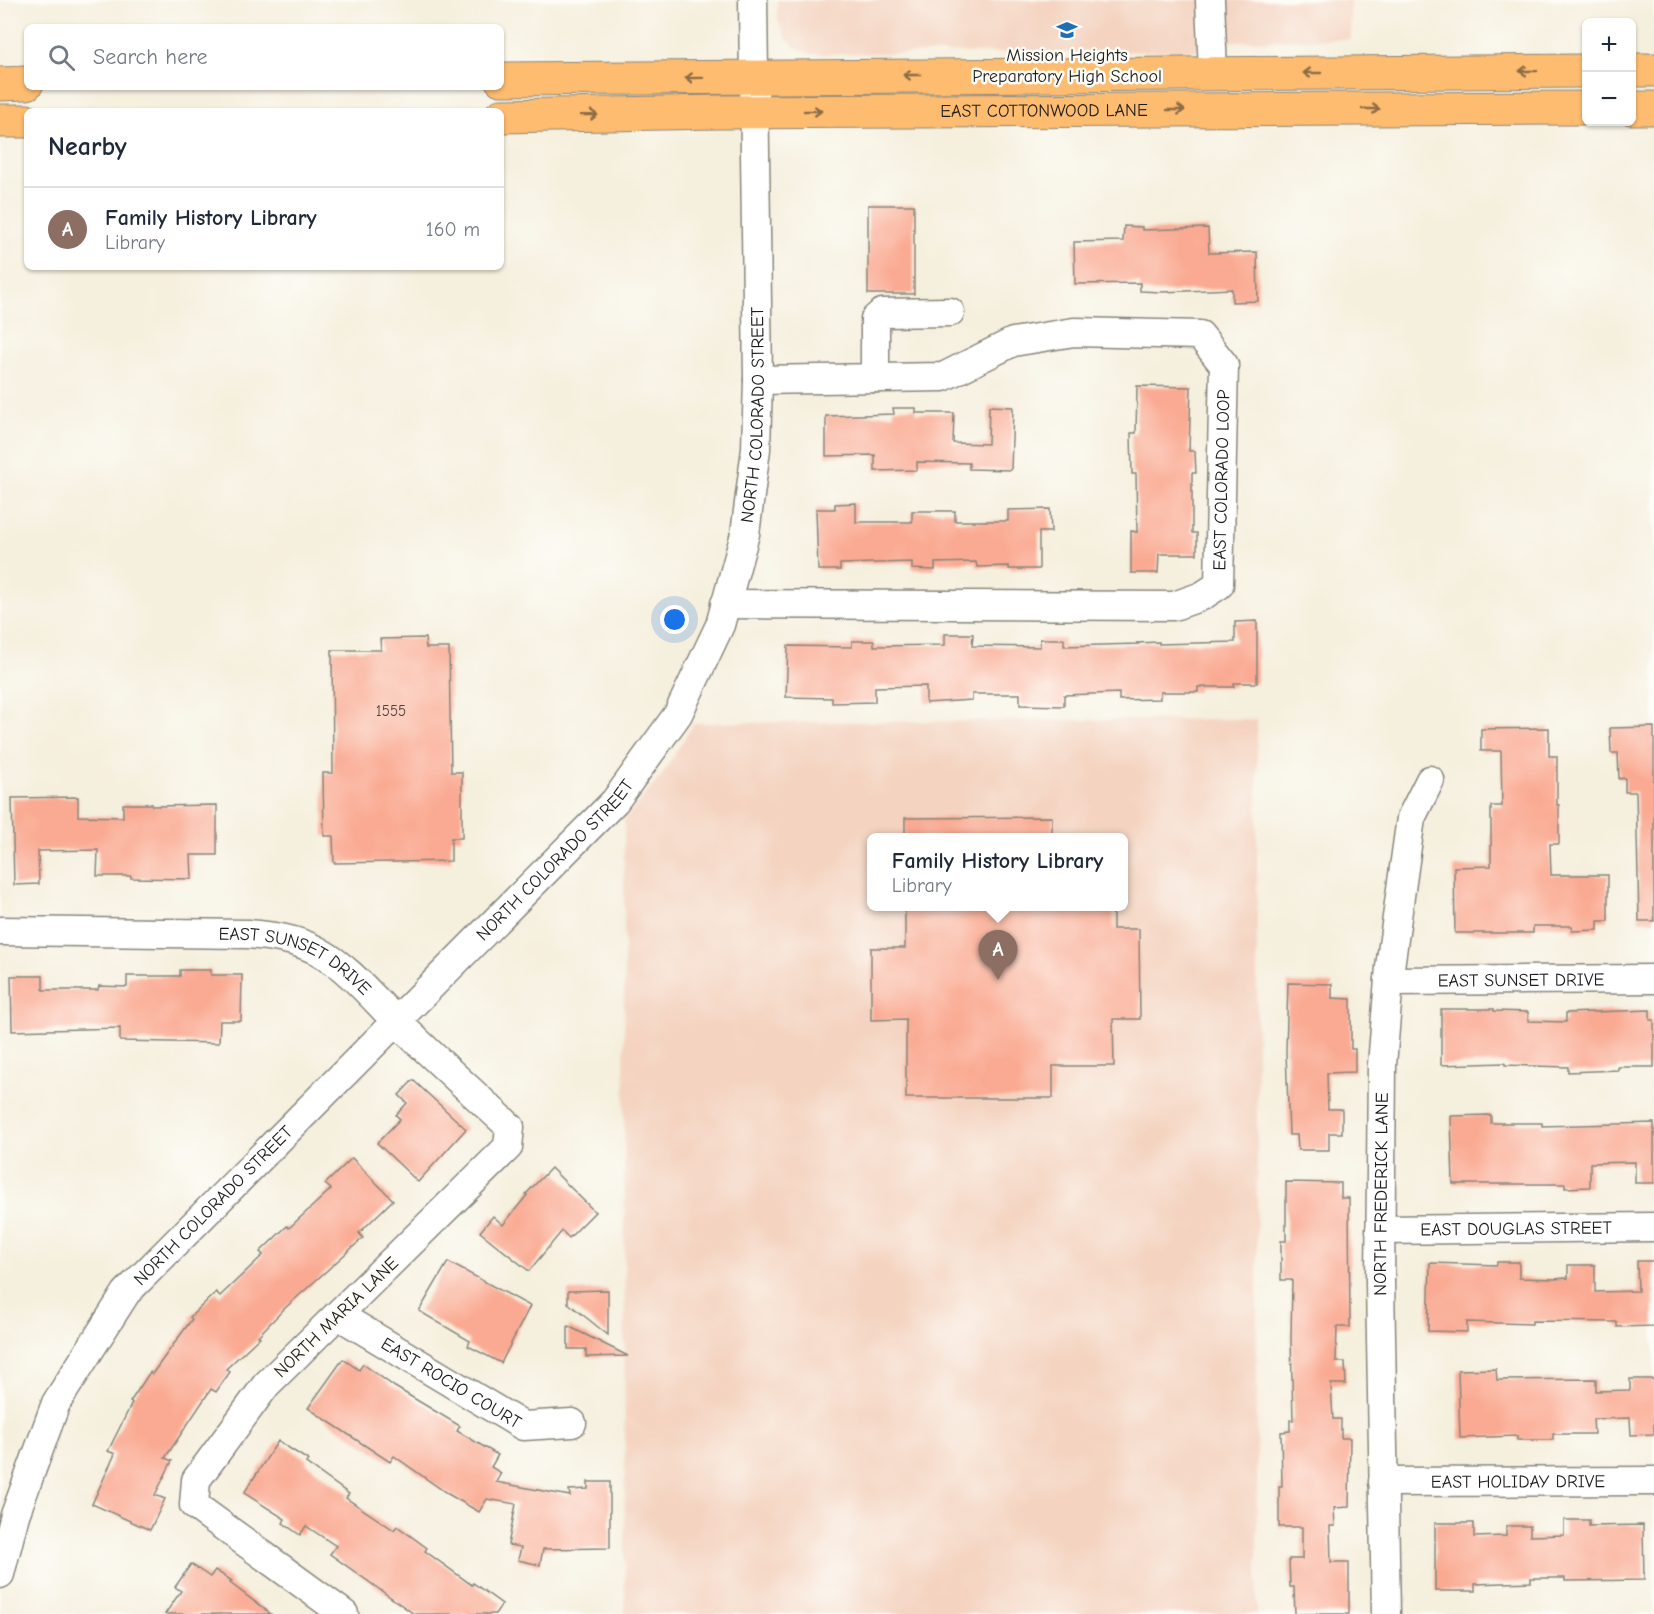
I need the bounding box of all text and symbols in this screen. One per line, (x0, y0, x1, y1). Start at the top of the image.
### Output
school or university icon: Mission Heights Preparatory High School (1055, 18, 1079, 42)
map controls (1582, 18, 1636, 126)
button: + (1582, 18, 1636, 72)
search box (24, 24, 504, 90)
icon: search (45, 41, 78, 74)
text: Search here (93, 44, 208, 70)
place label: Mission Heights Preparatory High School (972, 45, 1162, 87)
one-way arrow (1519, 65, 1539, 77)
one-way arrow (1303, 67, 1323, 79)
one-way arrow (903, 69, 923, 81)
one-way arrow (685, 72, 705, 83)
button: − (1582, 72, 1636, 126)
street label: EAST COTTONWOOD LANE (940, 100, 1148, 122)
one-way arrow (1360, 103, 1380, 115)
one-way arrow (1165, 104, 1185, 116)
one-way arrow (802, 105, 822, 117)
one-way arrow (578, 109, 598, 120)
text: Nearby (48, 132, 127, 162)
text: Family History Library (105, 205, 317, 231)
text: A (62, 218, 73, 241)
text: 160 m (426, 218, 480, 241)
text: Library (105, 231, 165, 254)
street label: NORTH COLORADO STREET (737, 306, 769, 524)
street label: EAST COLORADO LOOP (1209, 389, 1234, 571)
your location (660, 605, 689, 634)
house number: 1555 (376, 702, 406, 720)
street label: NORTH COLORADO STREET (472, 775, 638, 945)
popup (867, 833, 1128, 911)
text: Family History Library (892, 848, 1103, 874)
text: Library (892, 874, 952, 897)
street label: EAST SUNSET DRIVE (218, 924, 375, 1000)
pin: A (978, 930, 1018, 980)
street label: EAST SUNSET DRIVE (1438, 969, 1605, 992)
street label: NORTH FREDERICK LANE (1370, 1092, 1393, 1296)
street label: NORTH COLORADO STREET (130, 1121, 298, 1290)
street label: EAST DOUGLAS STREET (1420, 1217, 1612, 1241)
street label: NORTH MARIA LANE (270, 1253, 403, 1382)
street label: EAST ROCIO COURT (377, 1333, 525, 1434)
street label: EAST HOLIDAY DRIVE (1431, 1471, 1605, 1493)

